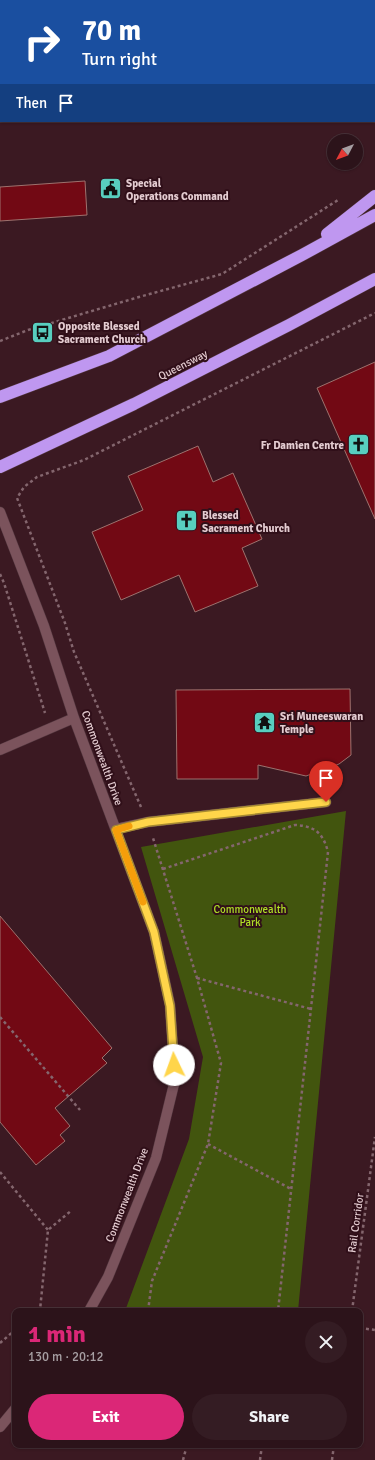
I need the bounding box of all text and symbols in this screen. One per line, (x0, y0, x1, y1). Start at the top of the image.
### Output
text: 70 m (82, 14, 141, 48)
icon: right (16, 16, 68, 68)
text: Turn right (82, 48, 157, 70)
icon: arrive (55, 92, 77, 114)
text: Then (16, 94, 47, 112)
north arrow (327, 134, 363, 170)
map controls (327, 134, 363, 170)
public building icon: Special Operations Command (97, 176, 123, 202)
place label: Special Operations Command (126, 177, 229, 203)
bus stop icon: Opposite Blessed Sacrament Church (29, 319, 55, 345)
place label: Opposite Blessed Sacrament Church (58, 320, 146, 346)
street label: Queensway (156, 347, 211, 383)
church icon: Fr Damien Centre (346, 432, 372, 458)
place label: Fr Damien Centre (261, 439, 345, 452)
church icon: Blessed Sacrament Church (173, 508, 199, 534)
place label: Blessed Sacrament Church (202, 509, 290, 535)
street label: Commonwealth Drive (79, 709, 125, 807)
temple icon: Sri Muneeswaran Temple (251, 709, 277, 735)
place label: Sri Muneeswaran Temple (280, 710, 363, 736)
pin (309, 761, 343, 802)
icon: arrive (315, 767, 337, 789)
park label: Commonwealth Park (213, 903, 287, 929)
position arrow (153, 1044, 195, 1086)
street label: Commonwealth Drive (103, 1146, 151, 1244)
street label: Rail Corridor (345, 1192, 367, 1254)
text: 1 min (28, 1319, 86, 1349)
button: close (305, 1321, 347, 1363)
text: 130 m · 20:12 (28, 1349, 104, 1365)
button: Exit (28, 1394, 184, 1440)
button: Share (192, 1394, 347, 1440)

